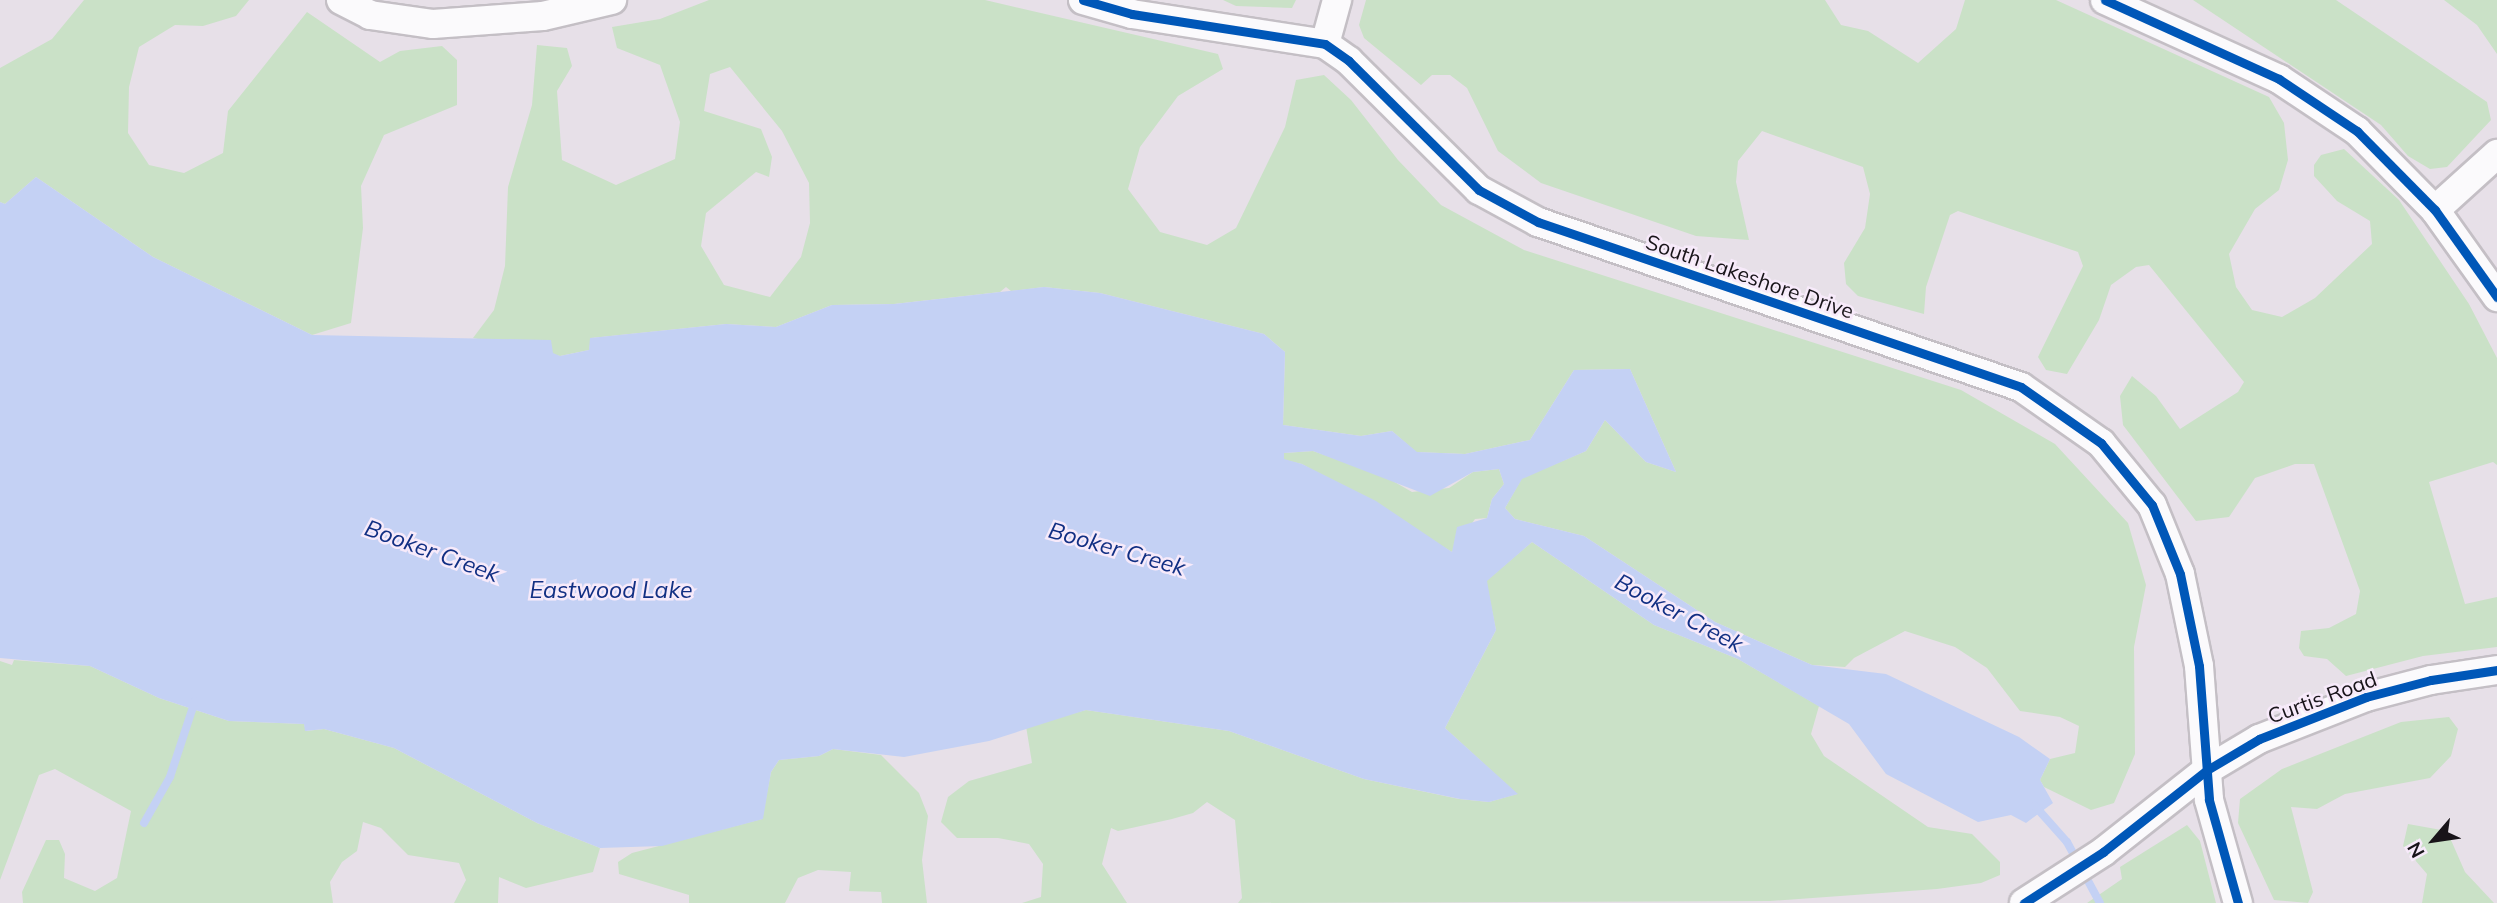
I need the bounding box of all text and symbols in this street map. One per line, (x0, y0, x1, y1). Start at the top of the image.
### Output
street label: South Lakeshore Drive (1643, 229, 1857, 323)
water label: Booker Creek (361, 514, 503, 588)
water label: Booker Creek (1045, 516, 1189, 582)
water label: Booker Creek (1610, 568, 1748, 658)
water label: Eastwood Lake (530, 576, 692, 604)
street label: Curtis Road (2264, 666, 2380, 728)
north arrow (2399, 805, 2469, 875)
text: N (2402, 838, 2430, 862)

